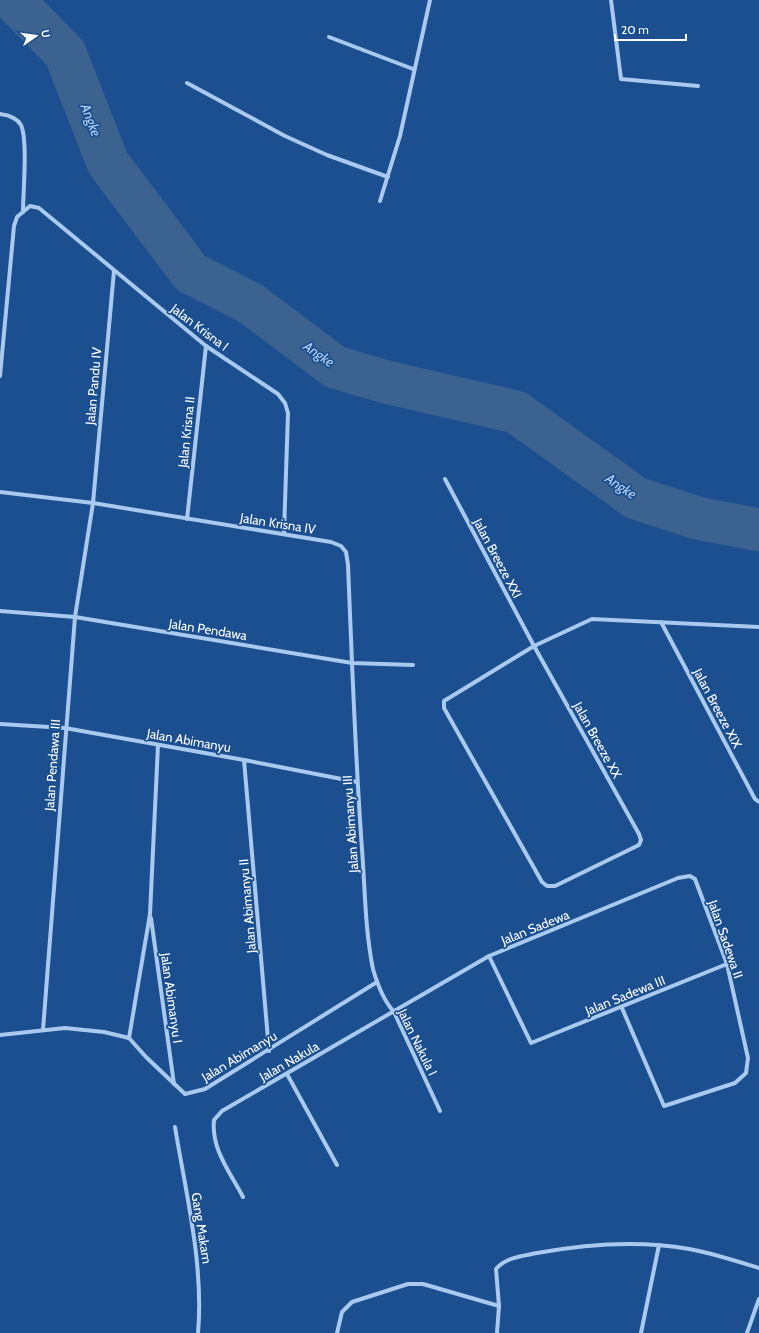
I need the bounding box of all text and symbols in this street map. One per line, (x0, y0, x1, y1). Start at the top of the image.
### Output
north arrow (16, 16, 56, 56)
scale bar (615, 16, 686, 42)
text: 20 m (621, 22, 649, 37)
text: U (38, 28, 53, 39)
water label: Angke (76, 100, 106, 140)
street label: Jalan Krisna I (167, 299, 232, 354)
water label: Angke (299, 336, 338, 371)
street label: Jalan Pandu IV (82, 346, 104, 426)
street label: Jalan Krisna II (174, 396, 198, 469)
water label: Angke (601, 469, 641, 503)
street label: Jalan Krisna IV (238, 509, 317, 537)
street label: Jalan Breeze XXI (470, 514, 526, 601)
street label: Jalan Pendawa (167, 615, 249, 643)
street label: Jalan Breeze XIX (690, 664, 746, 751)
street label: Jalan Breeze XX (570, 698, 626, 781)
street label: Jalan Pendawa III (41, 719, 63, 812)
street label: Jalan Abimanyu (145, 725, 232, 755)
street label: Jalan Abimanyu III (339, 775, 361, 874)
street label: Jalan Abimanyu II (235, 858, 259, 955)
street label: Jalan Sadewa II (705, 897, 747, 980)
street label: Jalan Sadewa (498, 906, 572, 948)
street label: Jalan Abimanyu I (158, 951, 186, 1044)
street label: Jalan Sadewa III (582, 972, 667, 1019)
street label: Jalan Nakula I (395, 1005, 441, 1078)
street label: Jalan Abimanyu (198, 1027, 280, 1085)
street label: Jalan Nakula (255, 1037, 322, 1085)
street label: Gang Makam (188, 1191, 216, 1265)

